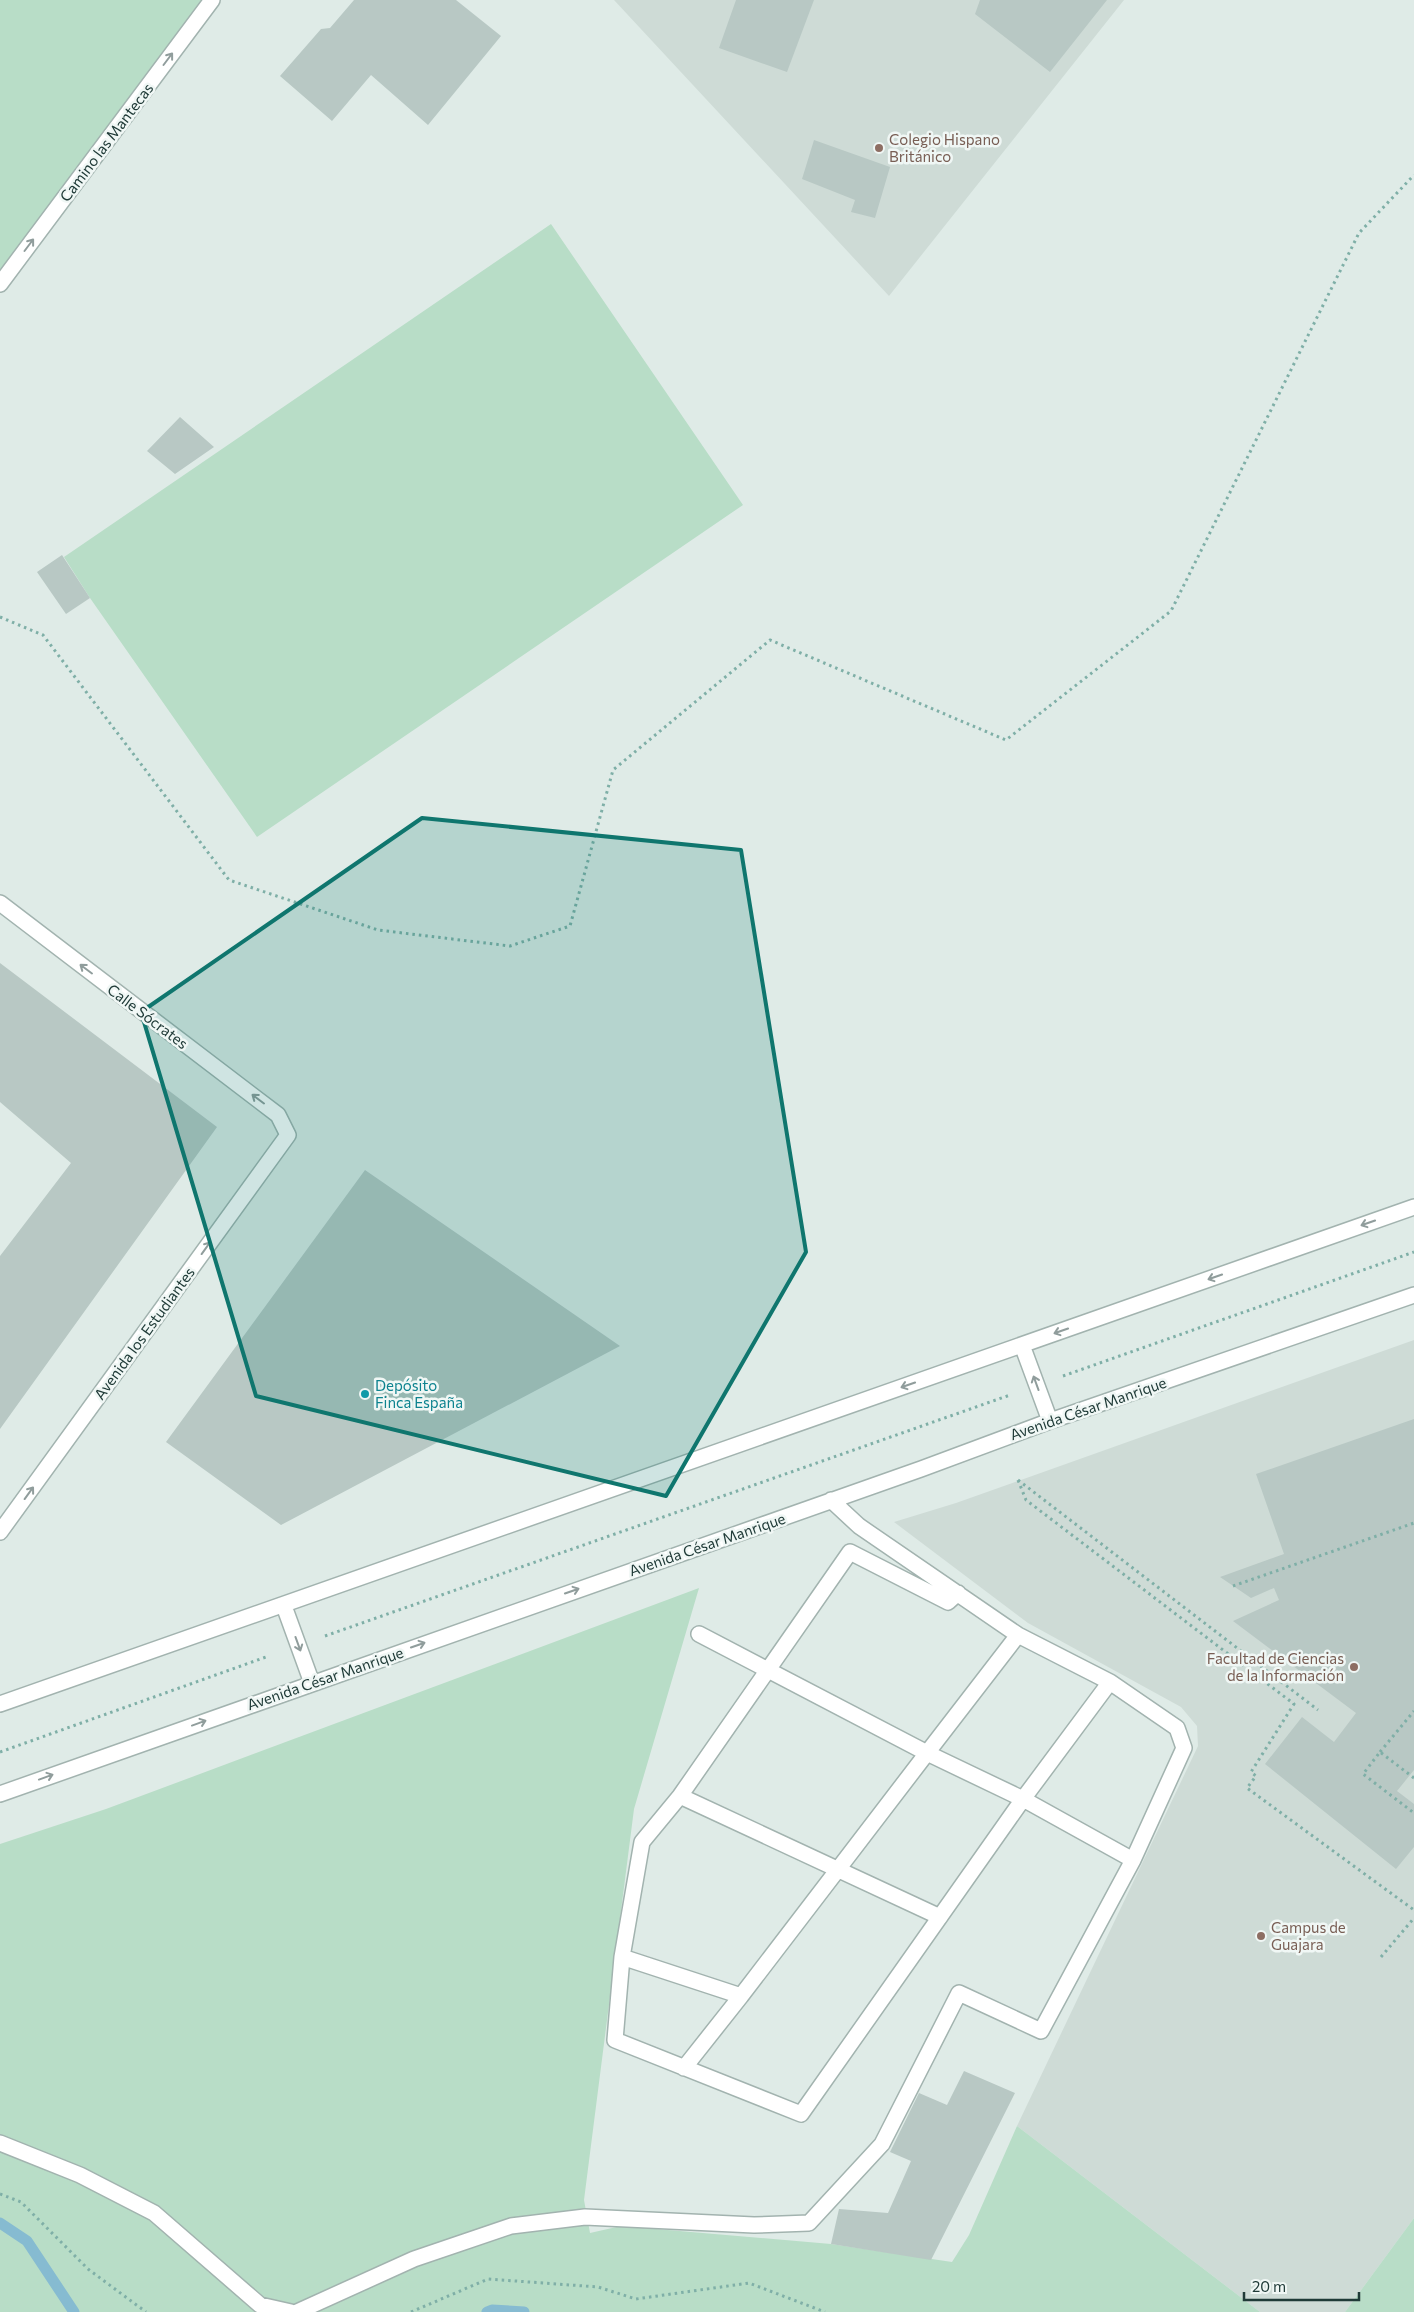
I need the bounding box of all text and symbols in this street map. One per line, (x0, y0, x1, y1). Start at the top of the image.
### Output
one-way arrow (163, 53, 174, 66)
street label: Camino las Mantecas (56, 79, 156, 205)
place label: Colegio Hispano Británico (889, 130, 1000, 165)
marker: Colegio Hispano Británico (873, 142, 885, 154)
one-way arrow (24, 238, 34, 252)
one-way arrow (80, 963, 93, 974)
street label: Calle Sócrates (104, 980, 192, 1052)
one-way arrow (252, 1093, 265, 1104)
one-way arrow (1361, 1219, 1376, 1228)
one-way arrow (201, 1241, 211, 1255)
street label: Avenida los Estudiantes (90, 1263, 198, 1403)
one-way arrow (1207, 1273, 1223, 1282)
one-way arrow (1054, 1327, 1070, 1336)
street label: Avenida César Manrique (1007, 1373, 1169, 1443)
place label: Depósito Finca España (375, 1376, 463, 1411)
one-way arrow (1031, 1376, 1040, 1391)
one-way arrow (901, 1381, 916, 1390)
marker: Depósito Finca España (359, 1388, 371, 1400)
one-way arrow (23, 1487, 34, 1500)
street label: Avenida César Manrique (626, 1509, 788, 1579)
one-way arrow (563, 1586, 579, 1595)
one-way arrow (294, 1636, 303, 1651)
one-way arrow (410, 1640, 426, 1649)
street label: Avenida César Manrique (244, 1643, 406, 1713)
place label: Facultad de Ciencias de la Información (1207, 1649, 1344, 1684)
marker: Facultad de Ciencias de la Información (1348, 1661, 1360, 1673)
one-way arrow (191, 1718, 206, 1727)
one-way arrow (38, 1772, 53, 1781)
place label: Campus de Guajara (1271, 1918, 1346, 1953)
marker: Campus de Guajara (1255, 1930, 1267, 1942)
scale bar (1244, 2270, 1359, 2302)
text: 20 m (1252, 2277, 1286, 2295)

